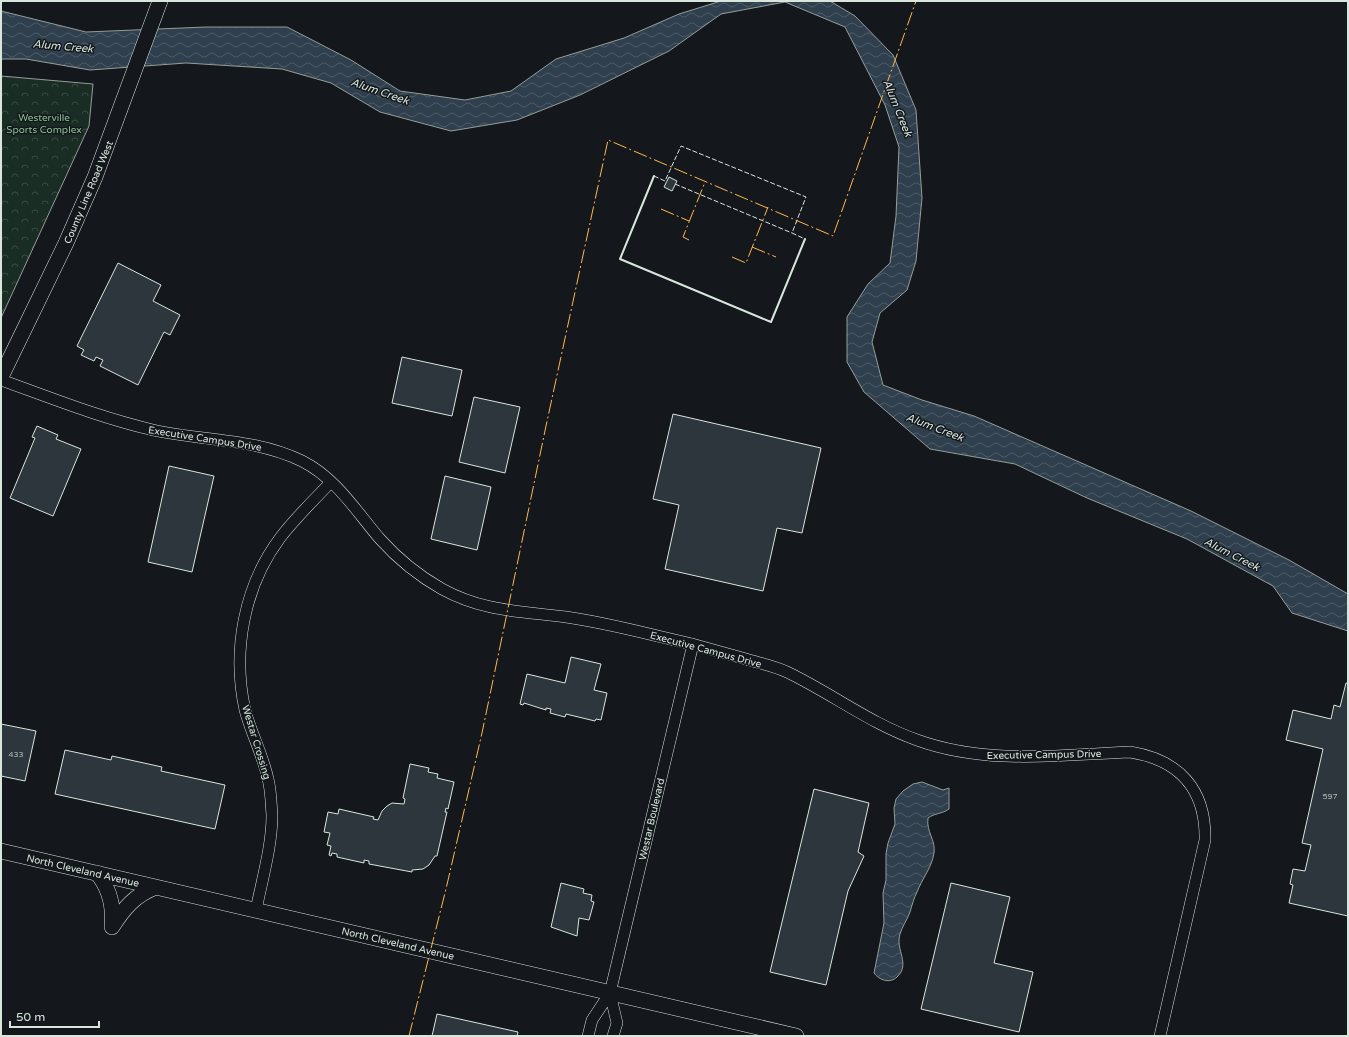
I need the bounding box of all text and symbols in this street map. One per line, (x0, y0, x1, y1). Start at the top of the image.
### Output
water label: Alum Creek (32, 37, 95, 56)
water label: Alum Creek (349, 75, 412, 108)
water label: Alum Creek (880, 78, 915, 140)
park label: Westerville Sports Complex (6, 112, 82, 136)
street label: County Line Road West (62, 139, 116, 246)
water label: Alum Creek (904, 411, 966, 445)
street label: Executive Campus Drive (147, 424, 263, 454)
water label: Alum Creek (1202, 535, 1263, 574)
street label: Executive Campus Drive (649, 629, 763, 671)
street label: Westar Crossing (239, 704, 273, 781)
street label: Executive Campus Drive (987, 748, 1102, 762)
house number: 433 (8, 750, 24, 759)
street label: Westar Boulevard (637, 777, 667, 861)
house number: 597 (1322, 792, 1338, 801)
street label: North Cleveland Avenue (25, 852, 141, 890)
street label: North Cleveland Avenue (340, 925, 456, 963)
scale bar (10, 1003, 99, 1029)
text: 50 m (16, 1010, 45, 1024)

